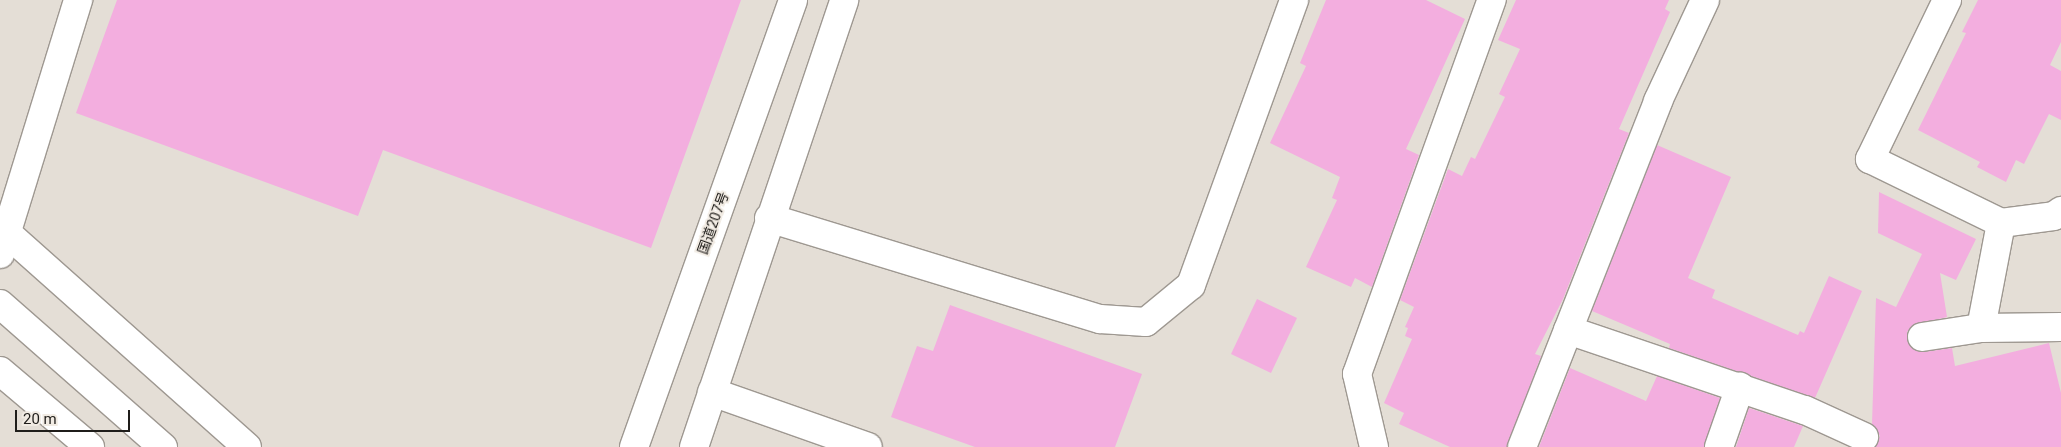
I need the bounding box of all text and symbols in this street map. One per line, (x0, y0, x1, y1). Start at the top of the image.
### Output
street label: 国道207号 (694, 189, 732, 257)
scale bar (18, 400, 132, 432)
text: 20 m (23, 410, 57, 428)

